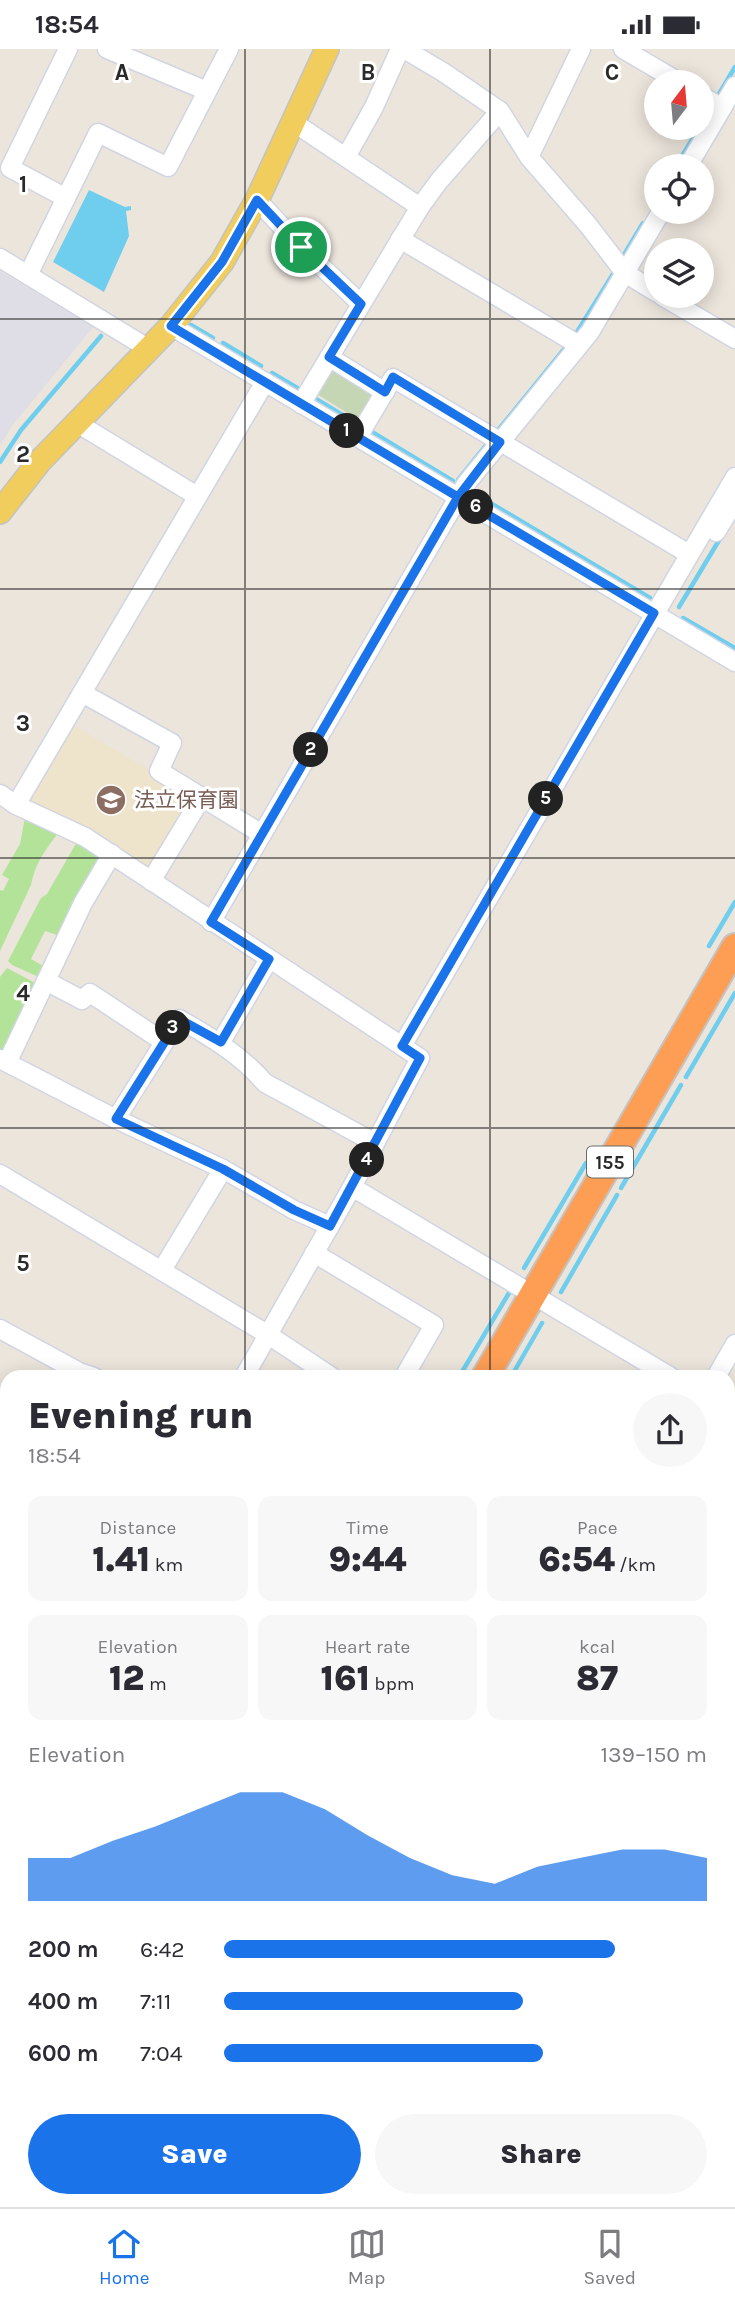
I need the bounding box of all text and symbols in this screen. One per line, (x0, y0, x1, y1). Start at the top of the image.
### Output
text: 18:54 (35, 9, 99, 40)
text: A (115, 59, 129, 86)
text: B (361, 59, 375, 86)
text: C (605, 59, 619, 86)
north arrow (644, 70, 714, 140)
map controls (644, 70, 714, 308)
button: locate (644, 154, 714, 224)
text: 1 (19, 171, 27, 198)
pin (271, 217, 331, 277)
icon: arrive (282, 228, 320, 266)
button: layers (644, 238, 714, 308)
pin: 1 (330, 413, 364, 449)
text: 1 (343, 419, 350, 441)
text: 2 (16, 441, 30, 468)
pin: 6 (458, 489, 494, 525)
text: 6 (470, 495, 481, 517)
text: 3 (16, 710, 30, 737)
pin: 2 (294, 733, 328, 767)
text: 2 (305, 738, 316, 760)
pin: 5 (528, 781, 564, 817)
school or university icon: 法立保育園 (94, 783, 128, 817)
text: 5 (540, 787, 551, 809)
place label: 法立保育園 (134, 788, 239, 812)
text: 4 (16, 980, 30, 1007)
pin: 3 (156, 1011, 190, 1045)
text: 3 (167, 1016, 178, 1038)
pin: 4 (350, 1143, 384, 1177)
road number: 155 (587, 1147, 633, 1177)
text: 4 (361, 1148, 372, 1170)
text: 5 (16, 1250, 30, 1277)
text: Evening run (28, 1393, 253, 1438)
button: share (633, 1393, 707, 1467)
text: 18:54 (28, 1442, 81, 1469)
text: Distance (99, 1517, 176, 1539)
text: Time (346, 1517, 389, 1539)
text: Pace (577, 1517, 617, 1539)
text: 1.41 (92, 1539, 150, 1580)
text: 9:44 (329, 1539, 406, 1580)
text: 6:54 (538, 1539, 615, 1580)
text: km (150, 1554, 183, 1576)
text: /km (615, 1554, 656, 1576)
text: Elevation (98, 1636, 178, 1658)
text: Heart rate (325, 1636, 410, 1658)
text: kcal (579, 1636, 615, 1658)
text: 12 (109, 1658, 144, 1699)
text: 161 (320, 1658, 370, 1699)
text: 87 (576, 1658, 618, 1699)
text: m (144, 1673, 167, 1695)
text: bpm (370, 1673, 415, 1695)
text: Elevation (28, 1741, 125, 1768)
text: 139–150 m (600, 1741, 707, 1768)
text: 200 m (28, 1936, 99, 1963)
text: 6:42 (140, 1936, 185, 1963)
text: 400 m (28, 1988, 98, 2015)
text: 7:11 (140, 1988, 171, 2015)
text: 600 m (28, 2040, 99, 2067)
text: 7:04 (140, 2040, 183, 2067)
button: Save (28, 2114, 361, 2194)
button: Share (375, 2114, 707, 2194)
tab: Home (99, 2225, 150, 2289)
tab: Map (348, 2225, 386, 2289)
tab: Saved (584, 2225, 636, 2289)

